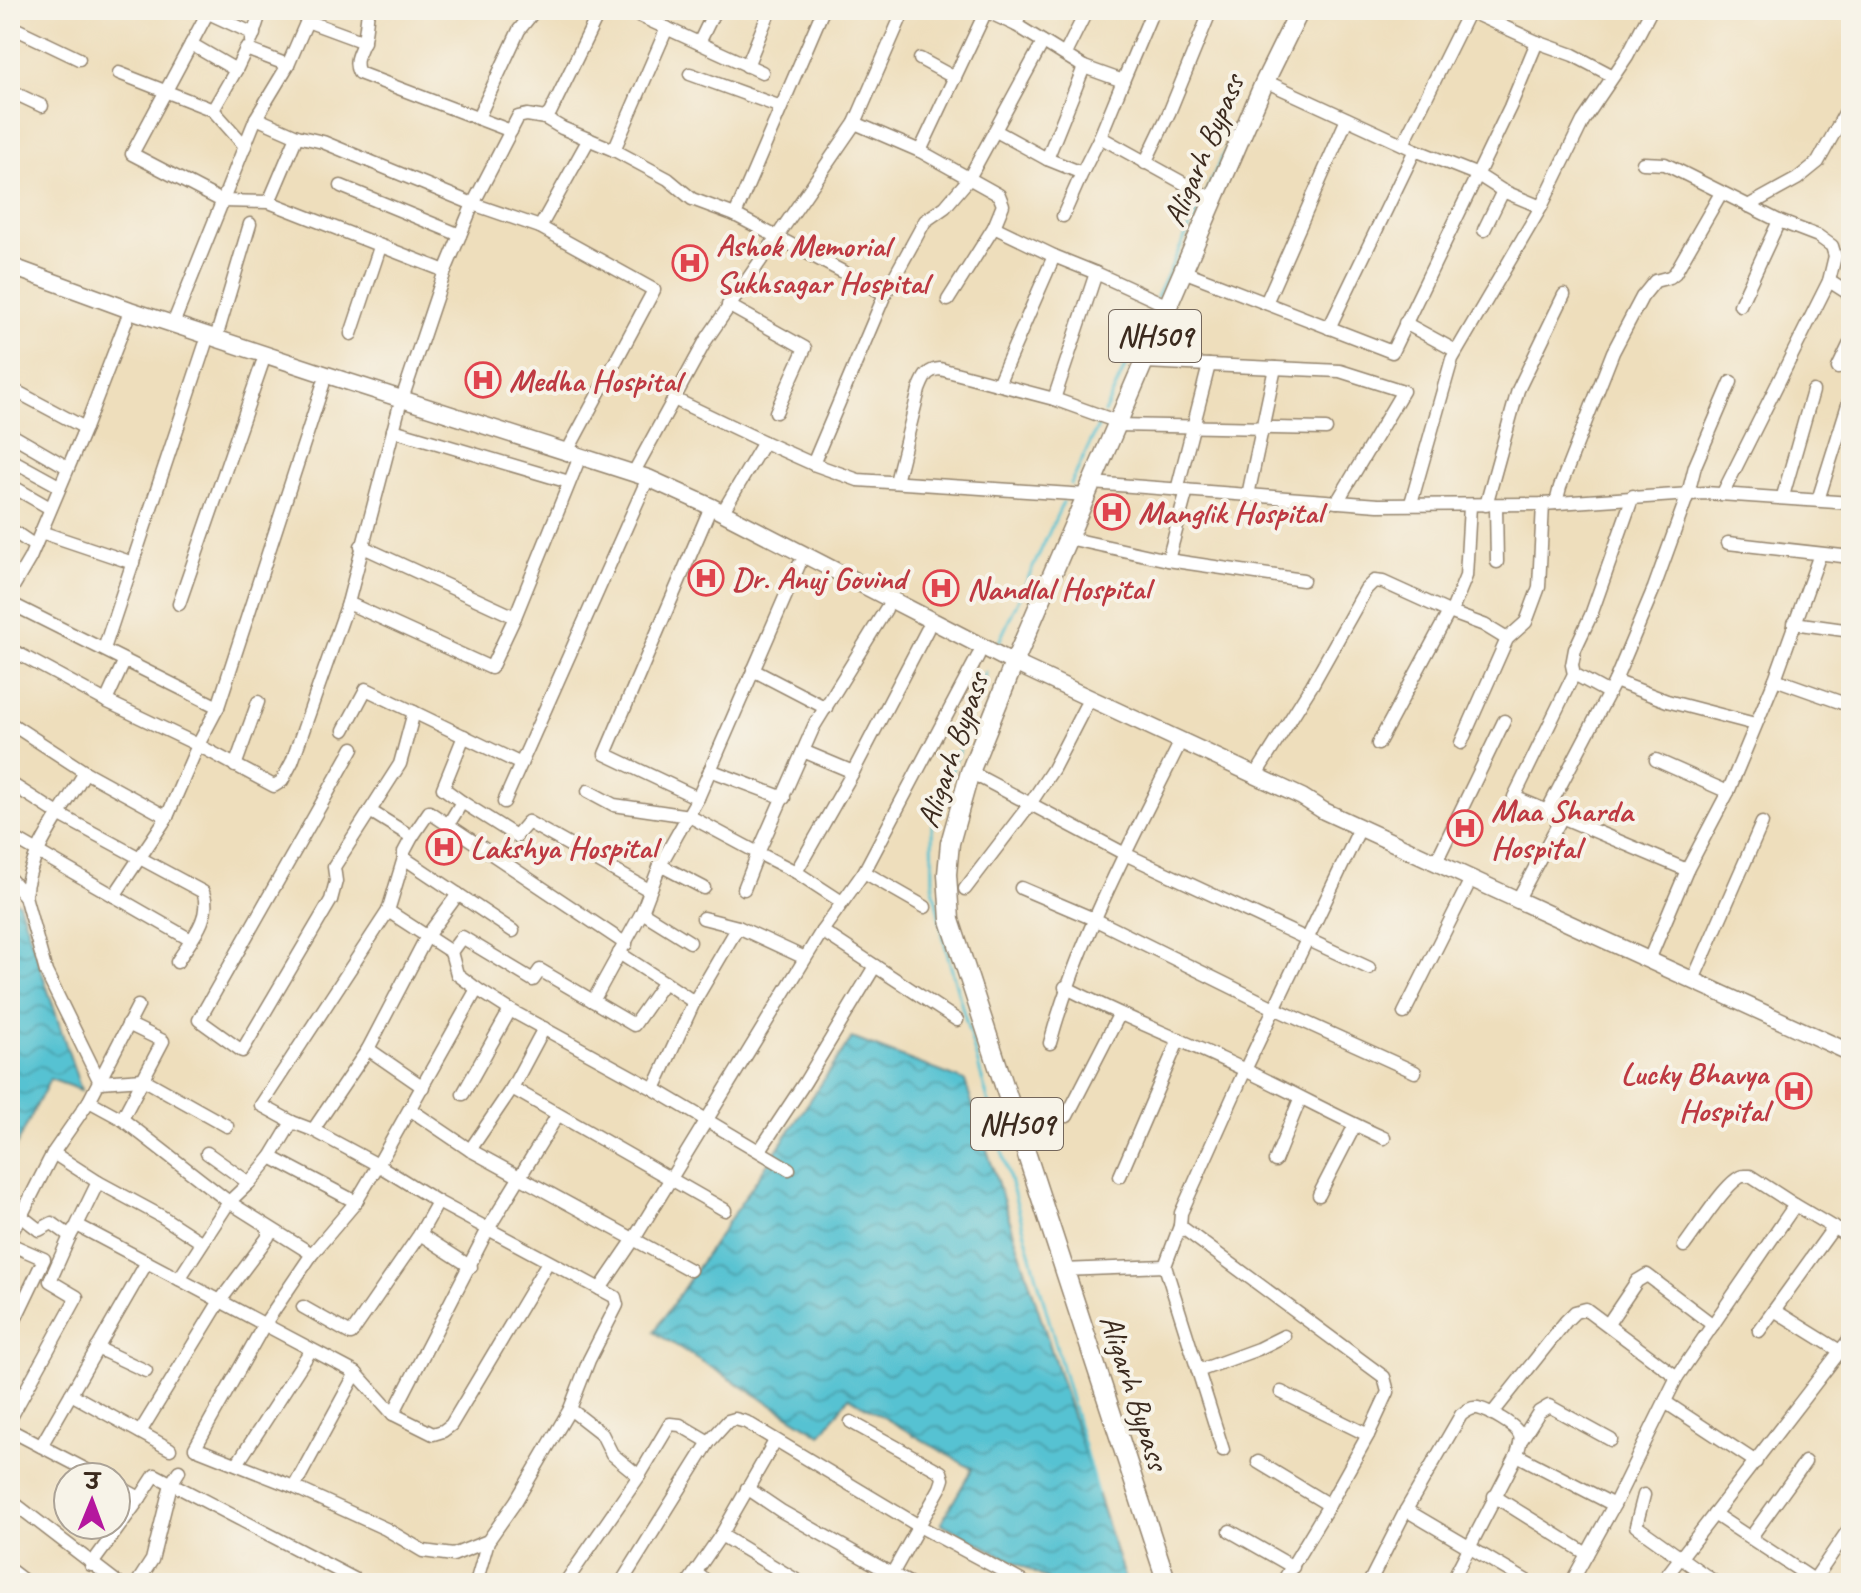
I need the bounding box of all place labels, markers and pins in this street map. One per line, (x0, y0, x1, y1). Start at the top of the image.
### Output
place label: Ashok Memorial Sukhsagar Hospital (716, 225, 934, 303)
hospital icon: Ashok Memorial Sukhsagar Hospital (671, 244, 709, 282)
place label: Medha Hospital (509, 360, 687, 401)
hospital icon: Medha Hospital (464, 361, 502, 399)
place label: Manglik Hospital (1138, 492, 1329, 533)
hospital icon: Manglik Hospital (1093, 493, 1131, 531)
place label: Dr. Anuj Govind (732, 558, 910, 599)
hospital icon: Dr. Anuj Govind (687, 559, 725, 597)
place label: Nandlal Hospital (967, 568, 1156, 609)
hospital icon: Nandlal Hospital (922, 569, 960, 607)
place label: Maa Sharda Hospital (1491, 790, 1635, 868)
hospital icon: Maa Sharda Hospital (1446, 809, 1484, 847)
place label: Lakshya Hospital (470, 827, 663, 868)
hospital icon: Lakshya Hospital (425, 828, 463, 866)
place label: Lucky Bhavya Hospital (1621, 1053, 1774, 1131)
hospital icon: Lucky Bhavya Hospital (1775, 1072, 1813, 1110)

